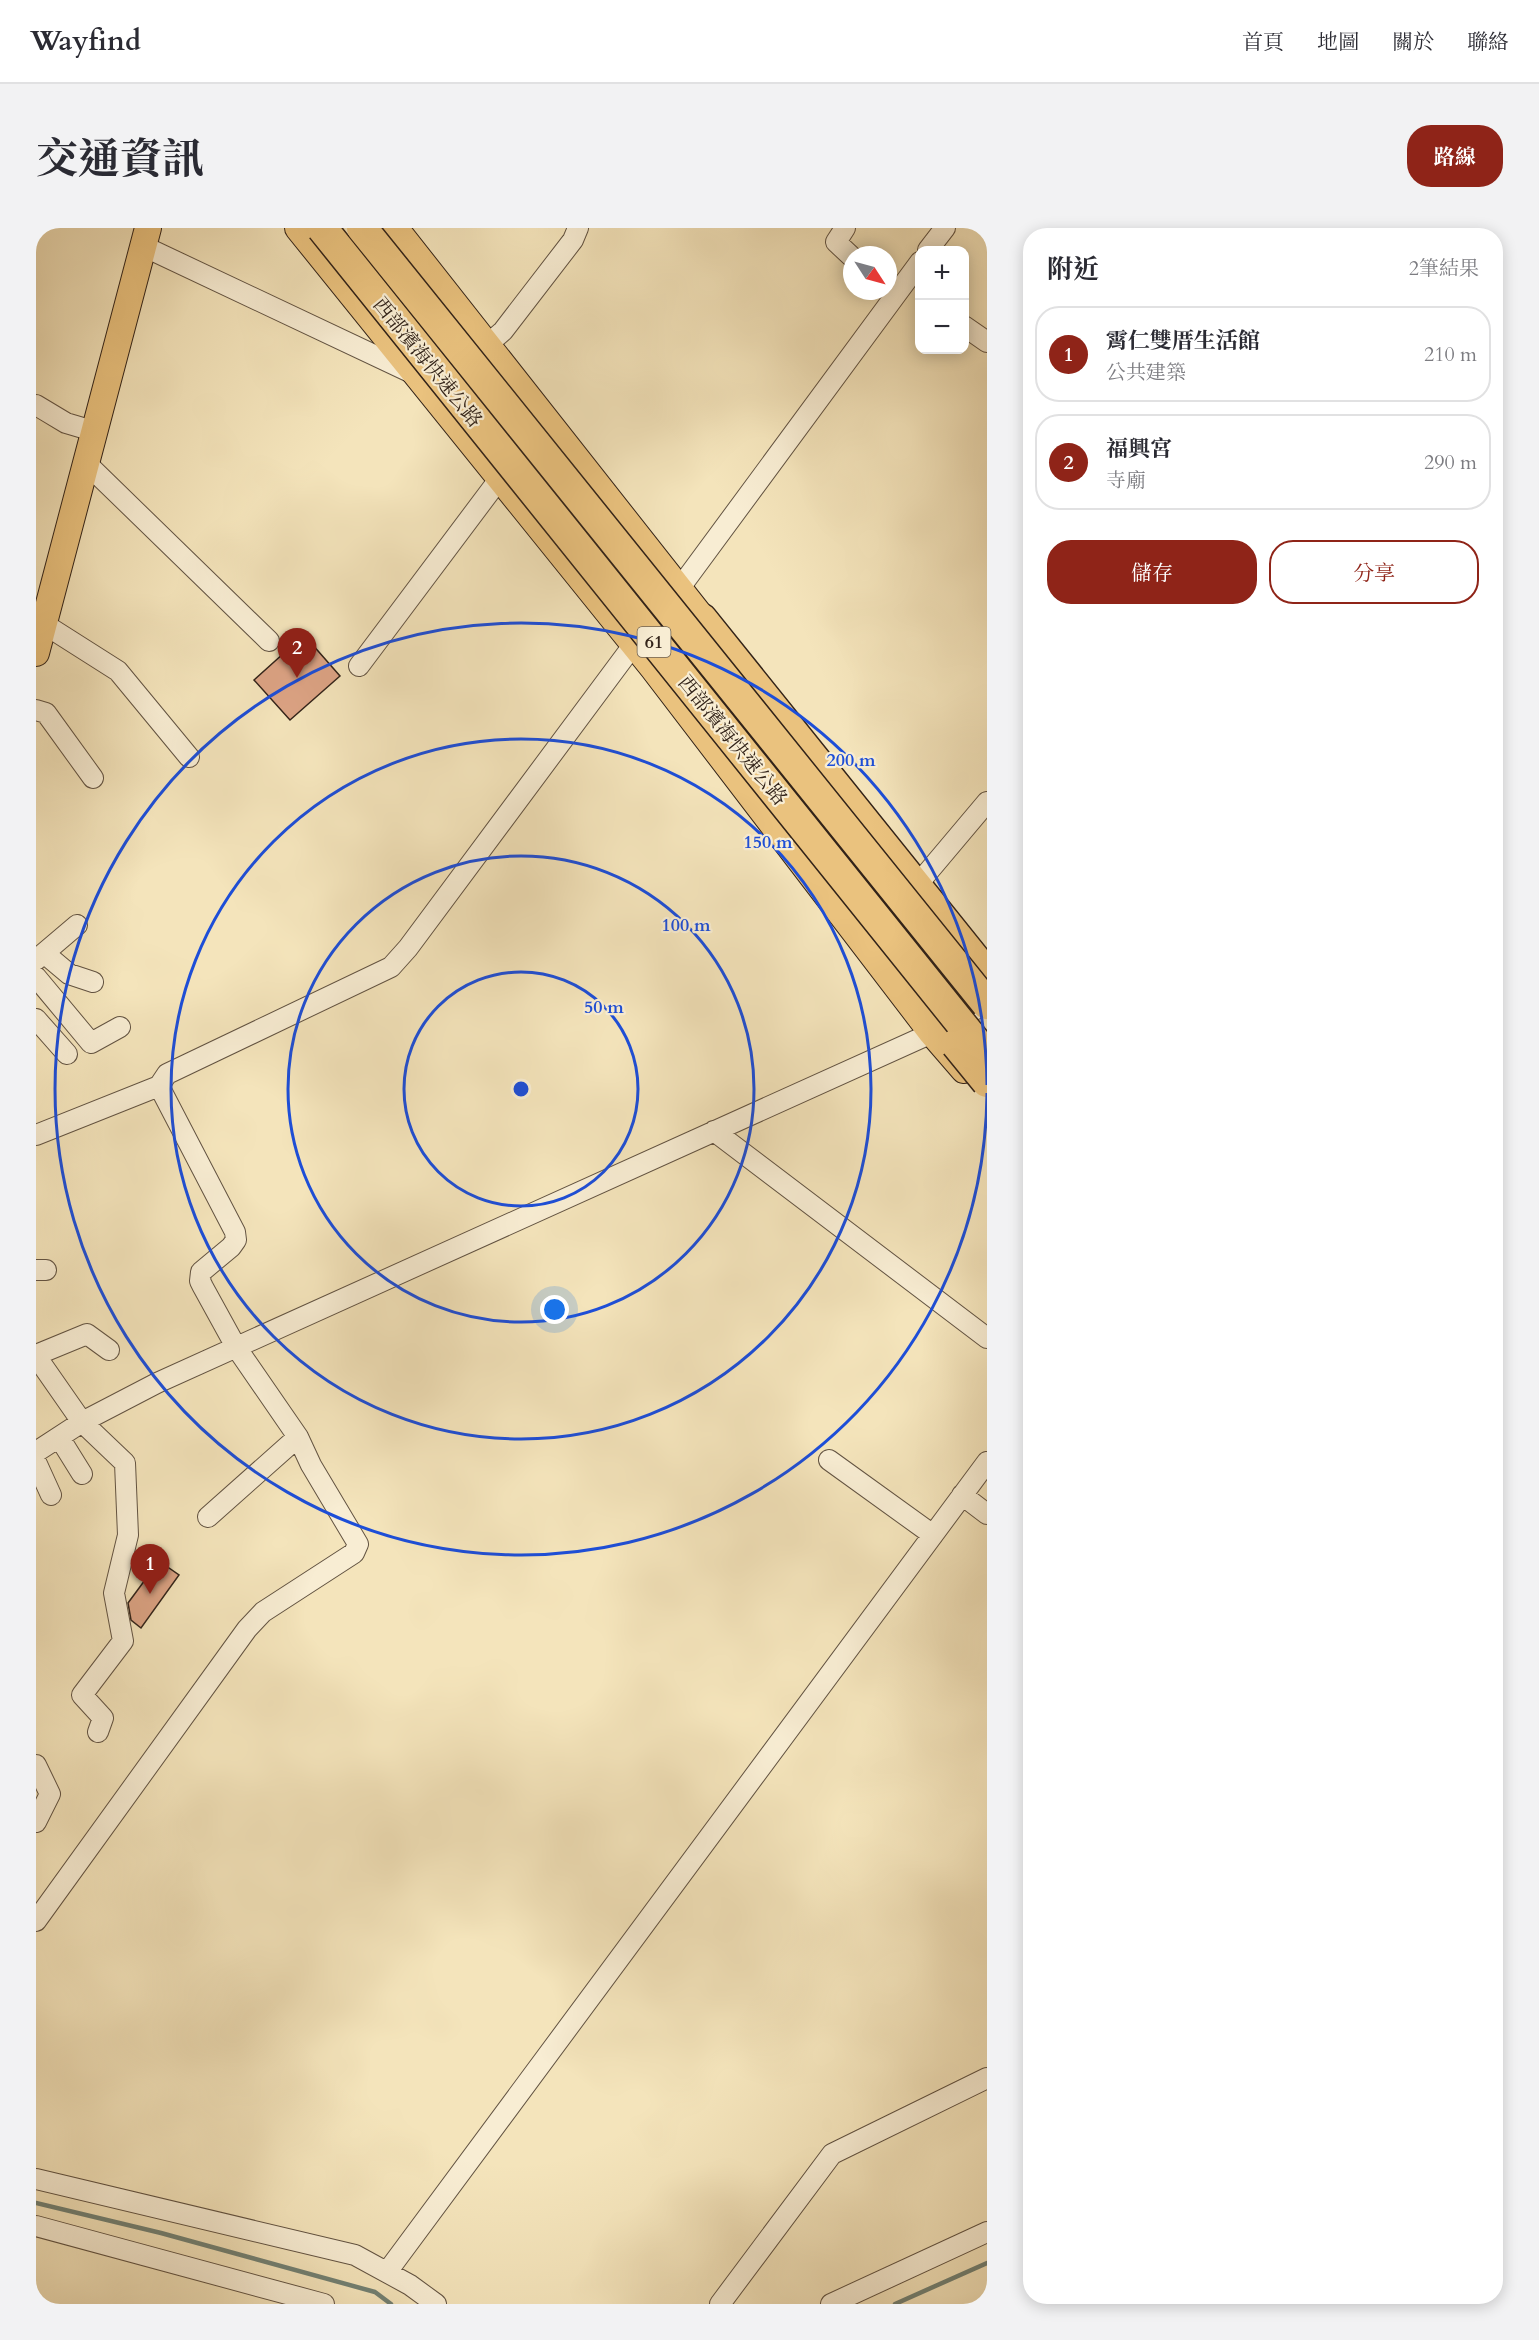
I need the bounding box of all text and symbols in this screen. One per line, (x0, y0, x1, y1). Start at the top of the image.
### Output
text: Wayfind (30, 22, 141, 60)
text: 首頁 (1242, 28, 1284, 57)
text: 地圖 (1317, 28, 1359, 57)
text: 關於 (1392, 28, 1434, 57)
text: 聯絡 (1467, 28, 1509, 57)
button: 路線 (1407, 125, 1503, 187)
text: 交通資訊 (36, 131, 204, 188)
north arrow (843, 246, 897, 300)
map controls (915, 246, 969, 354)
button: + (915, 246, 969, 300)
text: 附近 (1047, 252, 1099, 287)
text: 2筆結果 (1409, 255, 1479, 282)
street label: 西部濱海快速公路 (367, 292, 488, 433)
button: − (915, 300, 969, 354)
text: 霄仁雙厝生活館 (1106, 326, 1260, 356)
text: 1 (1063, 341, 1074, 368)
text: 210 m (1424, 341, 1477, 368)
text: 公共建築 (1106, 359, 1186, 386)
text: 福興宮 (1106, 434, 1172, 464)
text: 2 (1063, 449, 1074, 476)
text: 290 m (1424, 449, 1477, 476)
text: 寺廟 (1106, 467, 1146, 494)
button: 儲存 (1047, 540, 1257, 604)
button: 分享 (1269, 540, 1479, 604)
road number: 61 (638, 627, 670, 657)
pin: 2 (278, 628, 316, 678)
street label: 西部濱海快速公路 (672, 670, 793, 811)
text: 200 m (826, 748, 876, 773)
text: 150 m (743, 830, 793, 855)
text: 100 m (661, 913, 711, 938)
text: 50 m (584, 995, 624, 1020)
centre of rings (511, 1079, 531, 1099)
your location (540, 1295, 569, 1324)
pin: 1 (130, 1544, 170, 1594)

